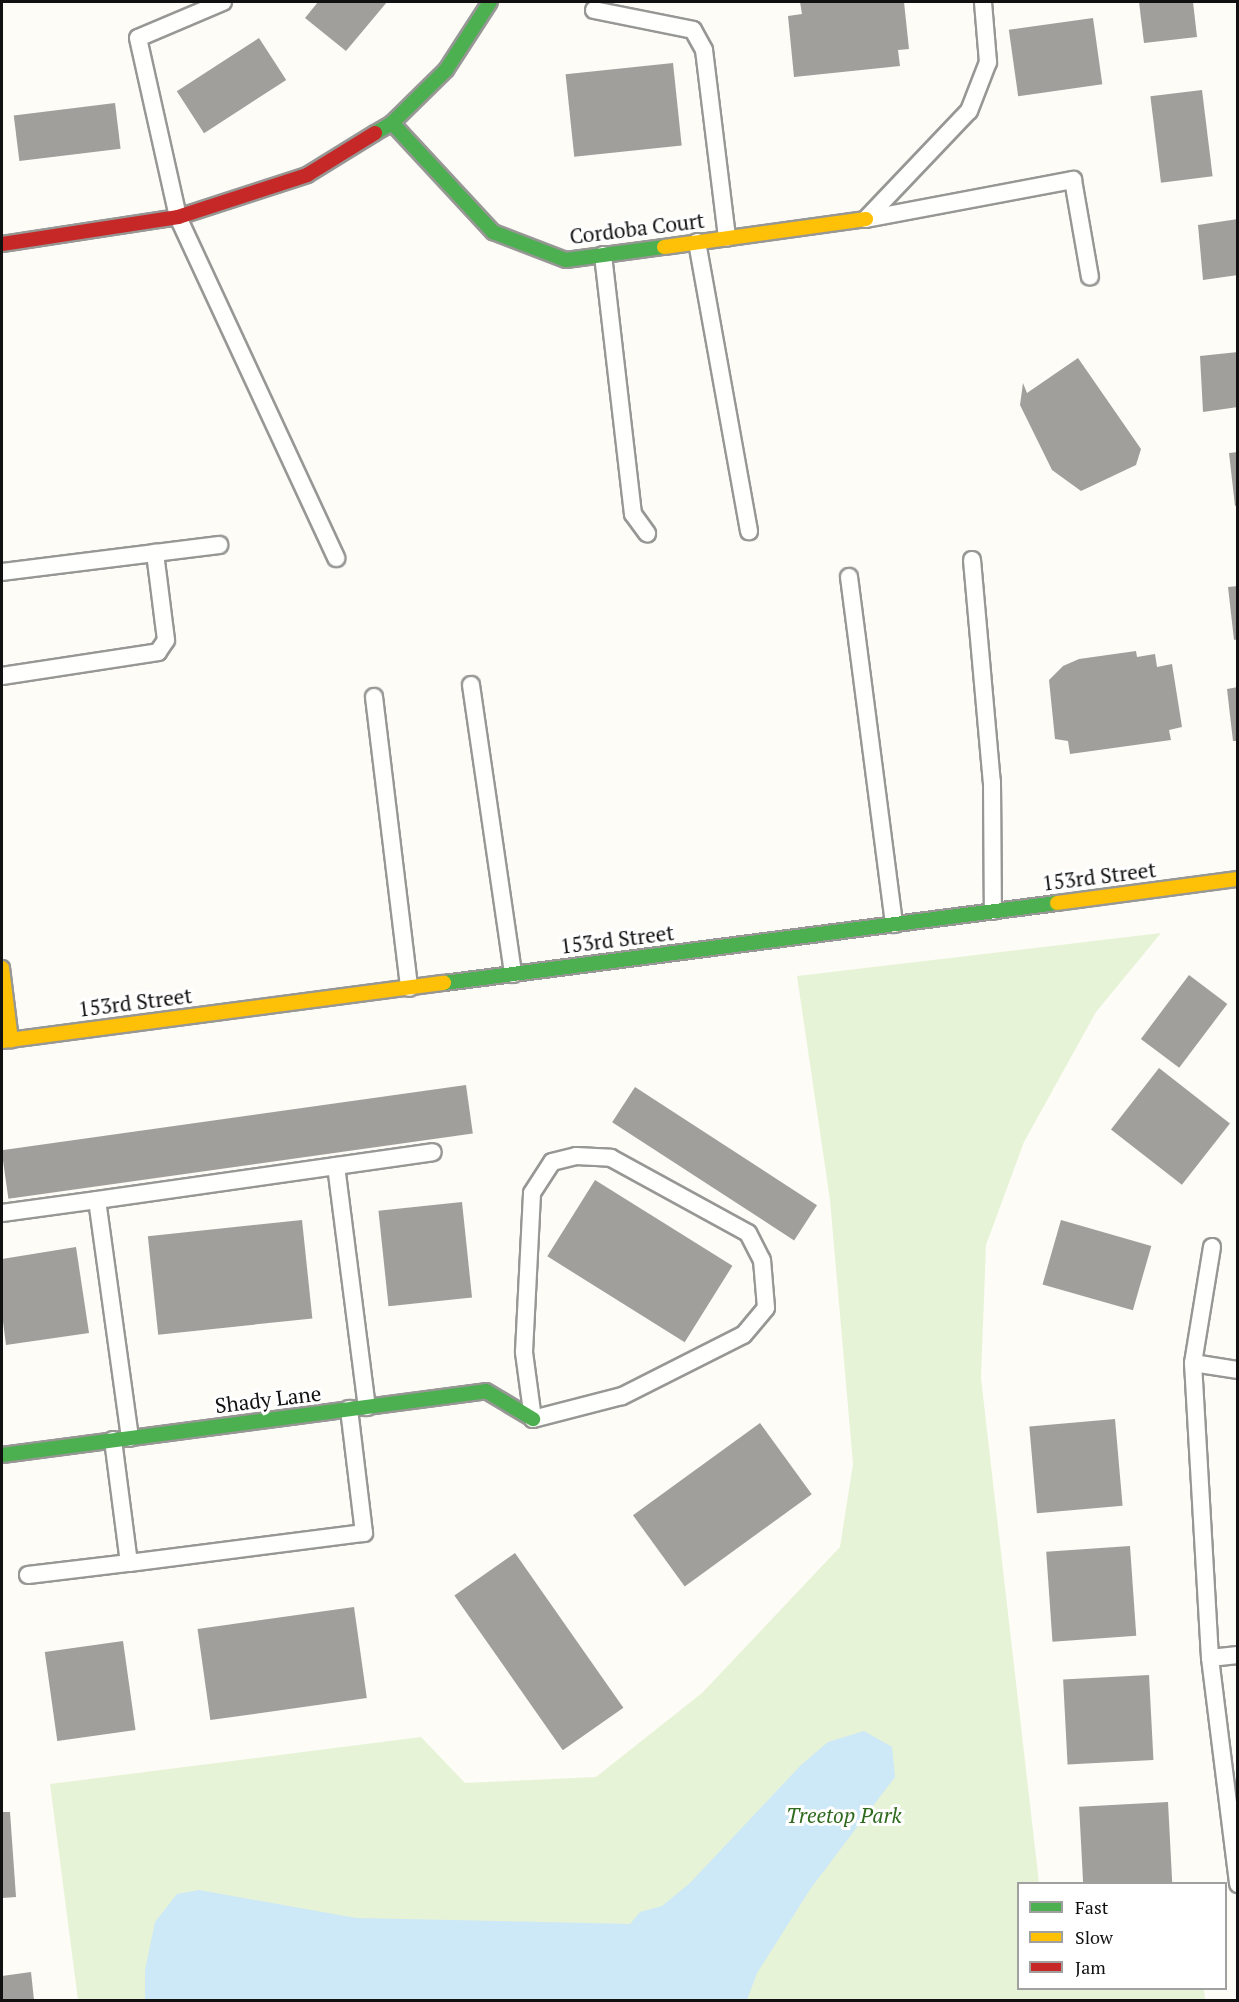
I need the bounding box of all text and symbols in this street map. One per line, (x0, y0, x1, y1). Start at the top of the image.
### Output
street label: Cordoba Court (568, 207, 706, 249)
street label: 153rd Street (1041, 857, 1157, 895)
street label: 153rd Street (559, 920, 675, 958)
street label: 153rd Street (77, 983, 193, 1021)
street label: Shady Lane (214, 1380, 322, 1418)
park label: Treetop Park (786, 1802, 902, 1828)
legend (1017, 1882, 1227, 1990)
text: Fast (1075, 1895, 1108, 1919)
text: Slow (1075, 1925, 1113, 1949)
text: Jam (1075, 1955, 1106, 1979)

